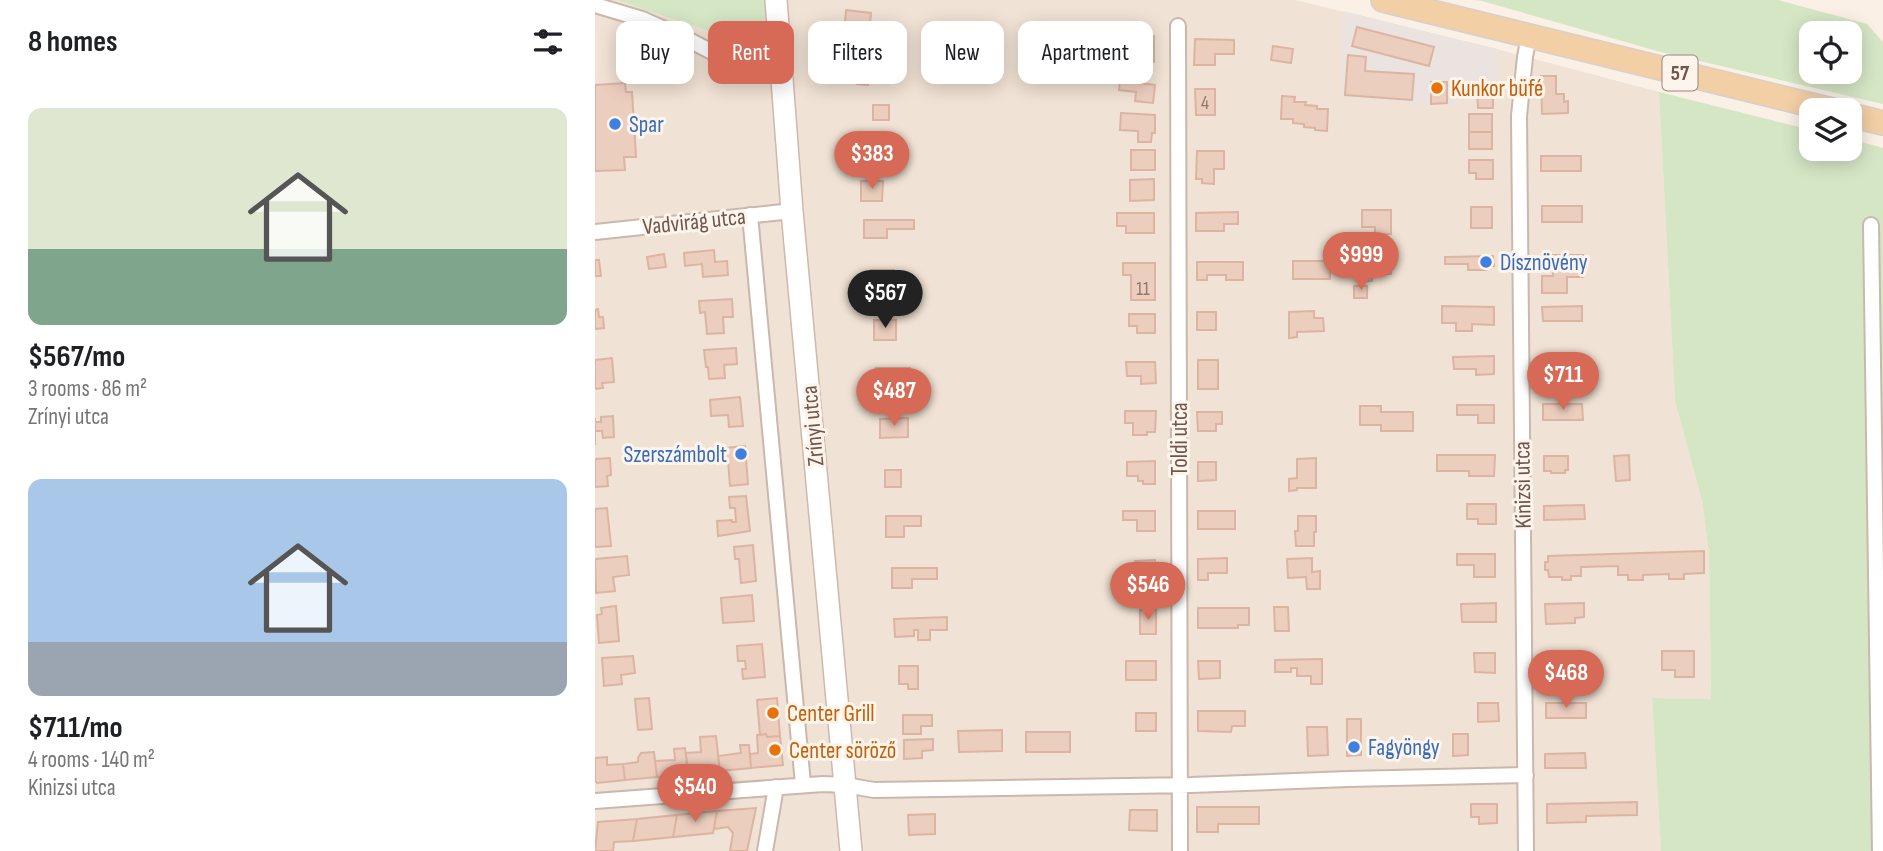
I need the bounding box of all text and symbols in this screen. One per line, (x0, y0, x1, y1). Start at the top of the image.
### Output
chip: Buy (616, 21, 694, 84)
chip: Rent (708, 21, 794, 84)
chip: Filters (808, 21, 907, 84)
chip: New (921, 21, 1004, 84)
chip: Apartment (1018, 21, 1153, 84)
map controls (1799, 21, 1862, 161)
button: locate (1799, 21, 1862, 84)
icon: filters (529, 23, 567, 61)
text: 8 homes (28, 24, 117, 60)
road number: 57 (1663, 56, 1697, 90)
place label: Kunkor büfé (1451, 75, 1543, 103)
marker: Kunkor büfé (1429, 80, 1445, 96)
house number: 4 (1201, 92, 1209, 115)
button: layers (1799, 98, 1862, 161)
place label: Spar (629, 111, 664, 139)
marker: Spar (607, 116, 623, 132)
pin: $383 (831, 132, 913, 191)
text: $383 (850, 140, 894, 168)
icon: home (235, 154, 361, 280)
street label: Vadvirág utca (641, 203, 747, 241)
pin: $999 (1320, 232, 1402, 292)
text: $999 (1339, 241, 1383, 269)
place label: Dísznövény (1500, 249, 1588, 277)
marker: Dísznövény (1478, 254, 1494, 270)
pin: $567 (844, 270, 926, 330)
house number: 11 (1136, 278, 1150, 301)
text: $567 (864, 279, 906, 307)
text: $567/mo (28, 339, 125, 375)
pin: $711 (1522, 352, 1604, 412)
text: $711 (1543, 361, 1583, 389)
pin: $487 (853, 368, 935, 428)
text: 3 rooms · 86 m² (28, 375, 147, 403)
text: $487 (872, 377, 916, 405)
street label: Zrínyi utca (796, 384, 830, 467)
street label: Toldi utca (1166, 402, 1194, 476)
text: Zrínyi utca (28, 403, 109, 431)
place label: Szerszámbolt (624, 441, 727, 469)
street label: Kinizsi utca (1508, 441, 1538, 529)
marker: Szerszámbolt (733, 446, 749, 462)
icon: home (235, 525, 361, 651)
pin: $546 (1107, 562, 1189, 622)
text: $546 (1126, 571, 1170, 599)
pin: $468 (1525, 650, 1607, 710)
text: $468 (1544, 659, 1588, 687)
place label: Center Grill (787, 700, 875, 728)
marker: Center Grill (765, 705, 781, 721)
text: $711/mo (28, 710, 122, 746)
place label: Fagyöngy (1368, 734, 1440, 762)
place label: Center söröző (789, 737, 896, 765)
marker: Fagyöngy (1346, 739, 1362, 755)
marker: Center söröző (767, 742, 783, 758)
text: 4 rooms · 140 m² (28, 746, 155, 774)
pin: $540 (654, 764, 736, 824)
text: $540 (673, 773, 717, 801)
text: Kinizsi utca (28, 774, 116, 802)

